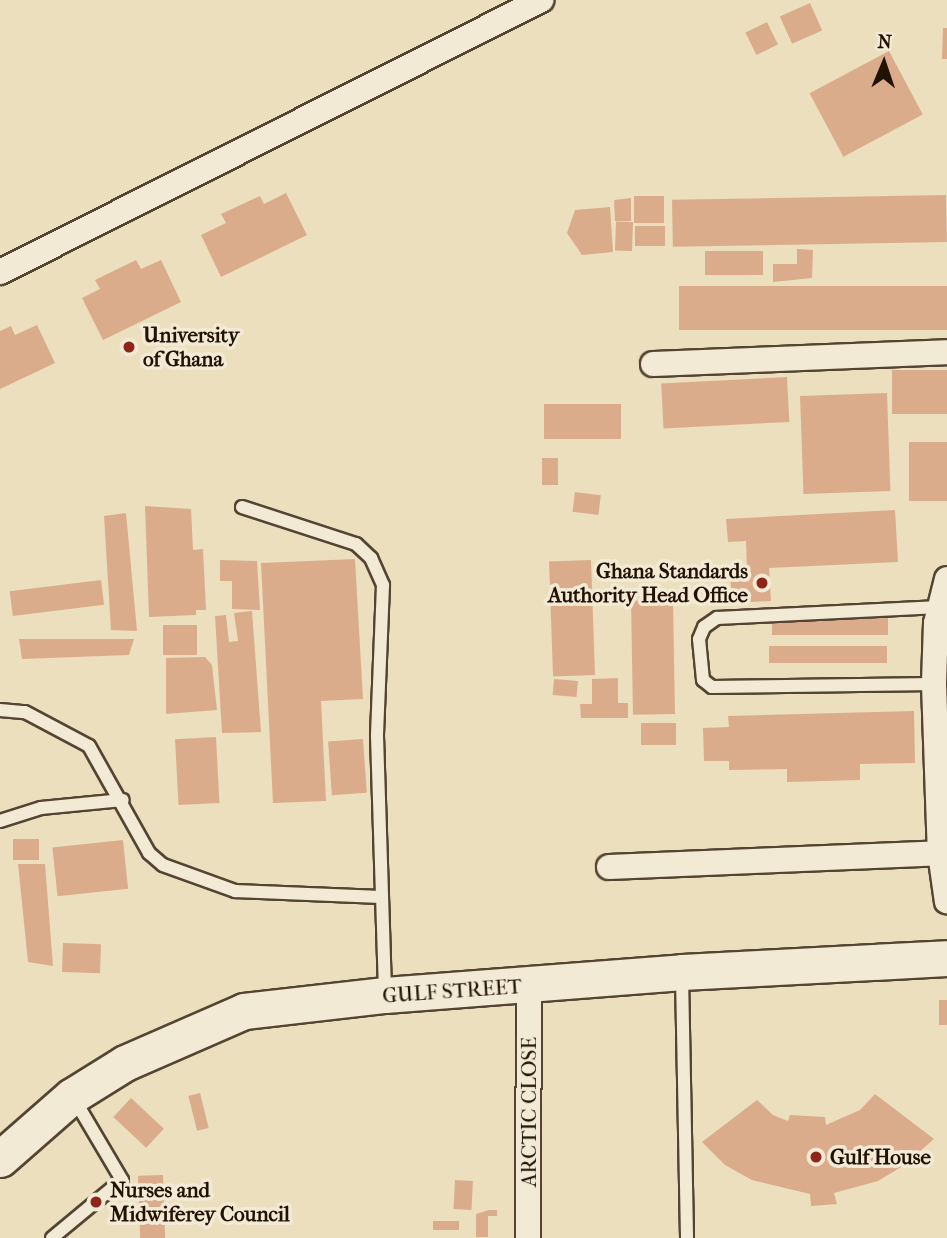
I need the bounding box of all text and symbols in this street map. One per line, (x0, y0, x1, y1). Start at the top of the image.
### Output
north arrow (849, 28, 919, 98)
text: N (877, 31, 892, 53)
place label: University of Ghana (143, 322, 239, 372)
marker: University of Ghana (121, 339, 137, 355)
place label: Ghana Standards Authority Head Office (548, 558, 748, 608)
marker: Ghana Standards Authority Head Office (754, 575, 770, 591)
street label: GULF STREET (381, 974, 523, 1008)
street label: ARCTIC CLOSE (516, 1037, 542, 1187)
place label: Gulf House (830, 1144, 931, 1170)
marker: Gulf House (808, 1149, 824, 1165)
place label: Nurses and Midwiferey Council (110, 1177, 290, 1227)
marker: Nurses and Midwiferey Council (88, 1194, 104, 1210)

